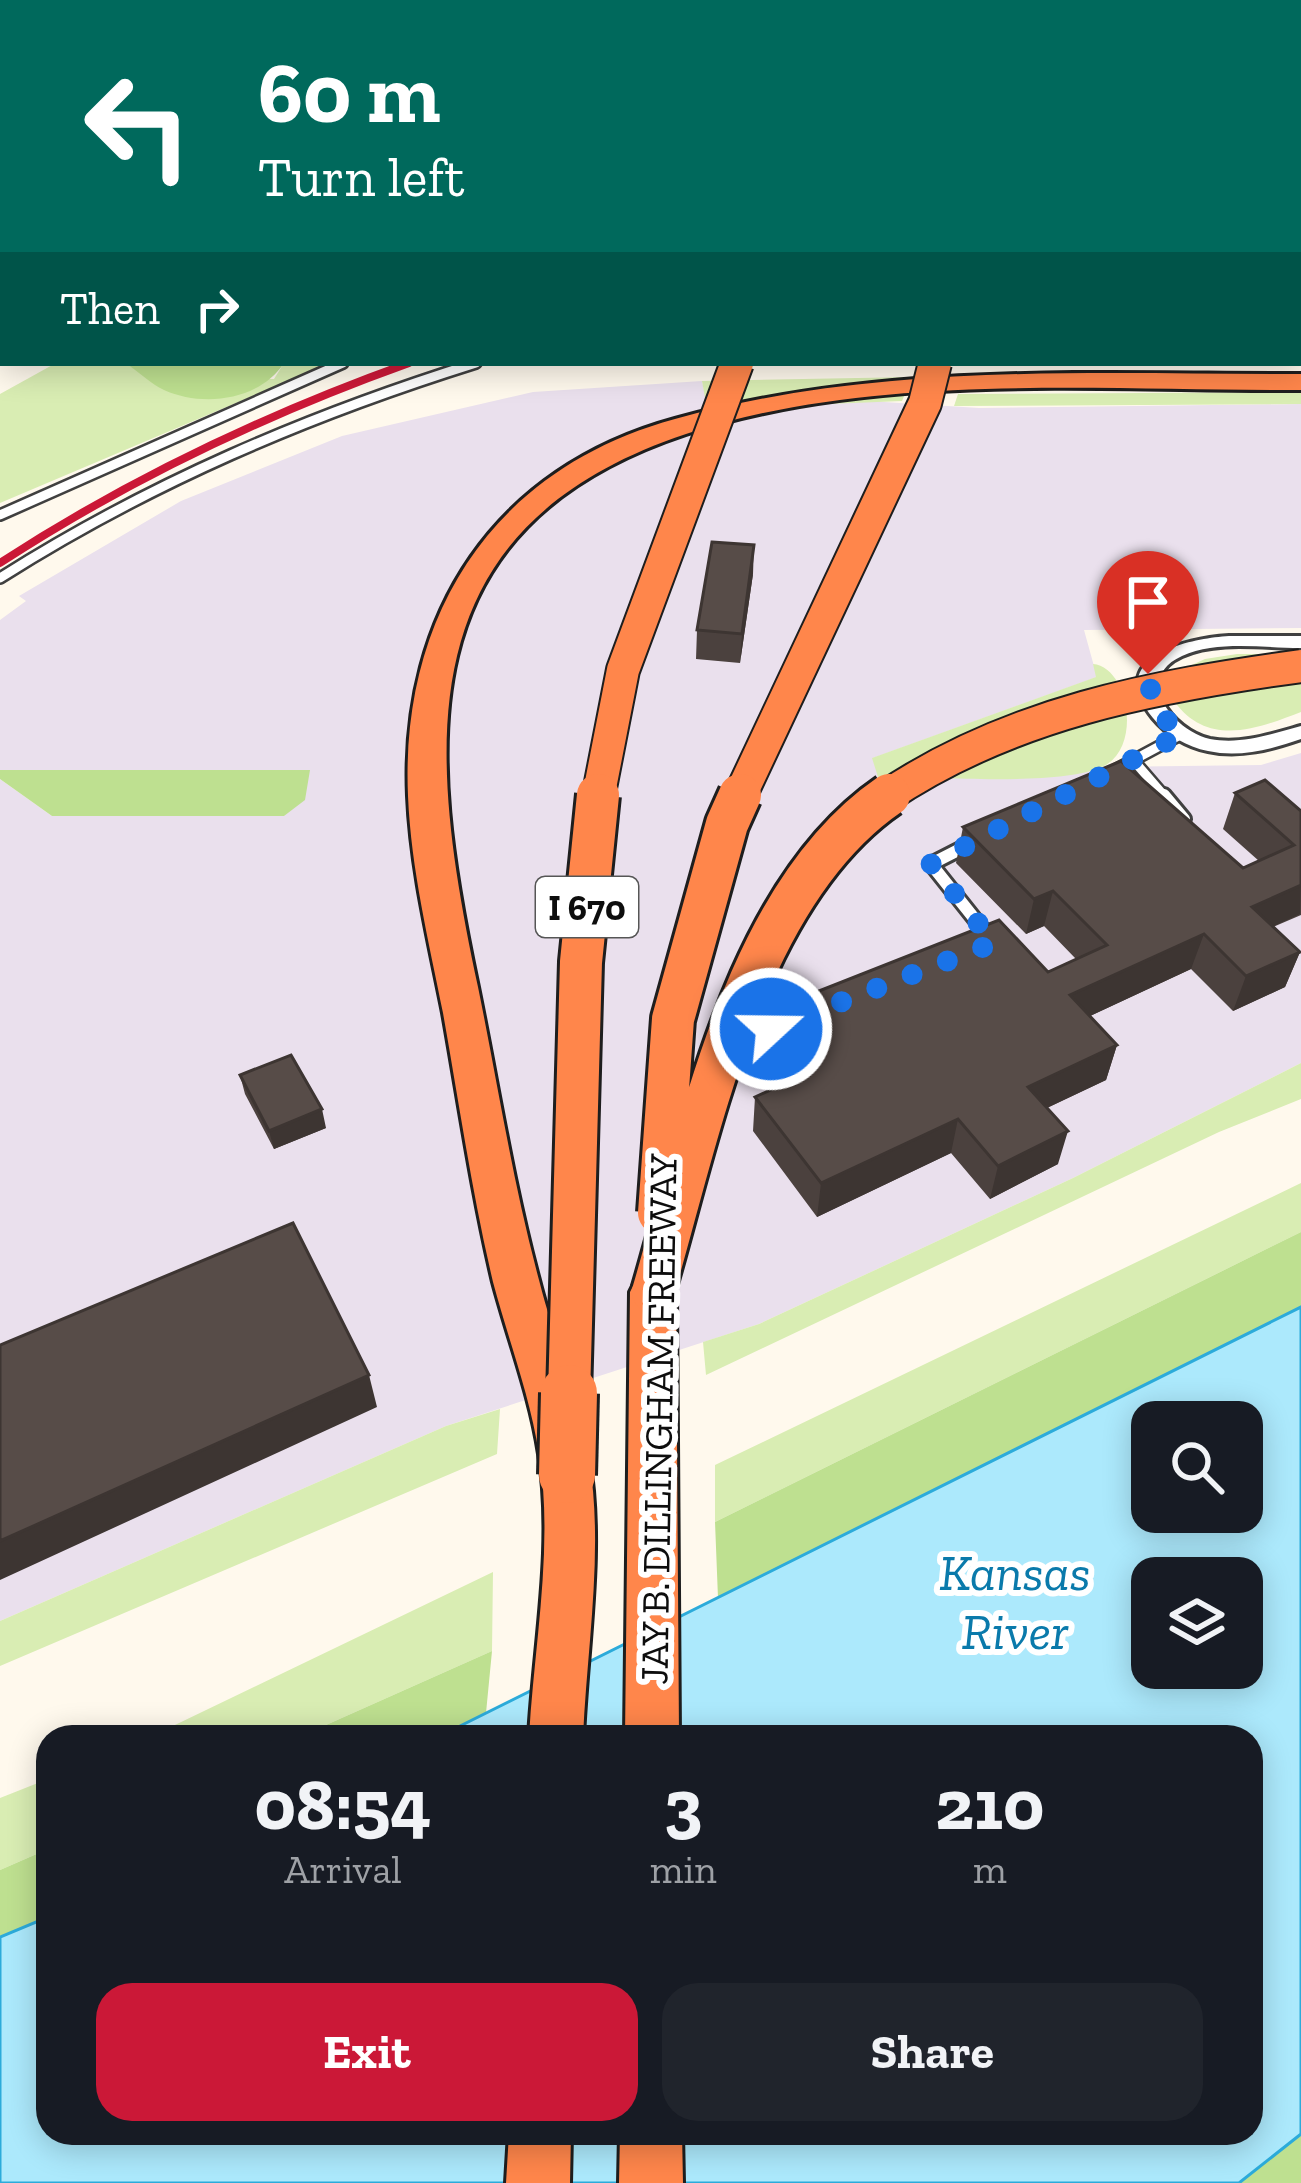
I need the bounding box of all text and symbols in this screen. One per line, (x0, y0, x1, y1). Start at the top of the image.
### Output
text: 60 m (258, 43, 441, 144)
icon: left (60, 48, 216, 204)
text: Turn left (258, 145, 465, 210)
icon: right (184, 276, 250, 342)
text: Then (60, 282, 160, 336)
pin (1097, 551, 1199, 674)
icon: arrive (1115, 569, 1181, 635)
road number: I 670 (536, 877, 638, 937)
position arrow (708, 966, 834, 1092)
street label: JAY B. DILLINGHAM FREEWAY (630, 1153, 687, 1685)
map controls (1131, 1401, 1263, 1689)
button: search (1131, 1401, 1263, 1533)
water label: Kansas River (939, 1542, 1091, 1662)
button: layers (1131, 1557, 1263, 1689)
text: 08:54 (255, 1761, 431, 1847)
text: 3 (664, 1761, 702, 1847)
text: 210 (935, 1761, 1044, 1847)
text: Arrival (284, 1846, 402, 1893)
text: min (650, 1846, 717, 1893)
text: m (973, 1846, 1007, 1893)
button: Exit (96, 1983, 638, 2121)
button: Share (662, 1983, 1203, 2121)

